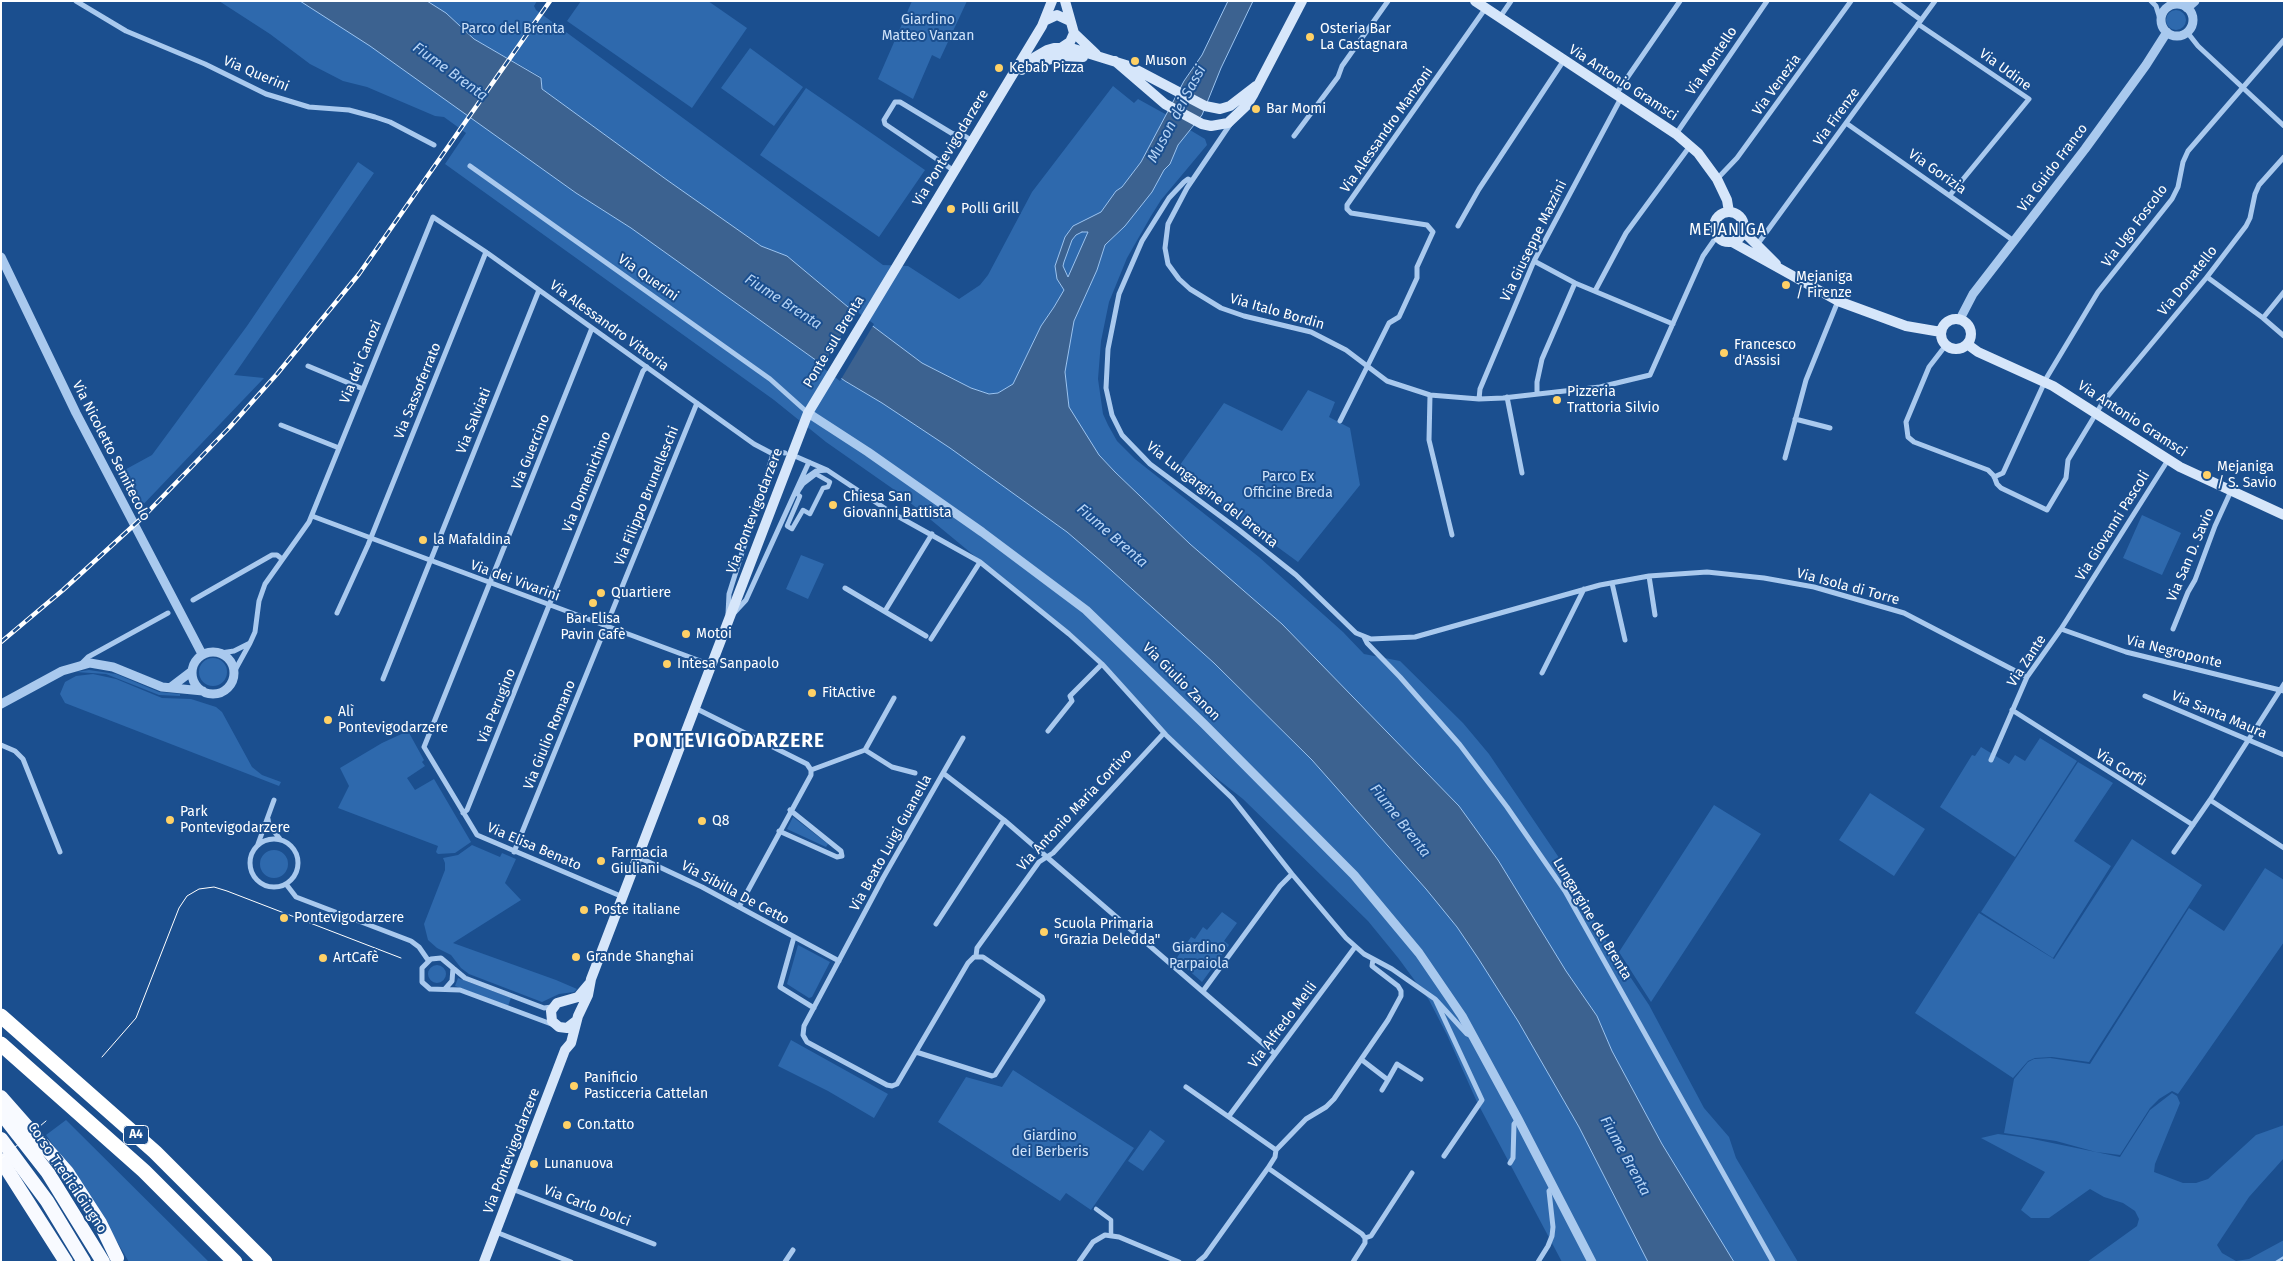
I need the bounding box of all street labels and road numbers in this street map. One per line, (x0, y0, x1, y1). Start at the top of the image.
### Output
street label: Via Montello (1683, 24, 1741, 98)
street label: Via Antonio Gramsci (1565, 41, 1681, 125)
street label: Via Udine (1976, 45, 2034, 95)
street label: Via Venezia (1749, 51, 1805, 119)
street label: Via Querini (220, 53, 292, 95)
street label: Via Alessandro Manzoni (1337, 64, 1437, 196)
street label: Via Firenze (1810, 85, 1864, 149)
street label: Via Pontevigodarzere (910, 87, 992, 209)
street label: Via Guido Franco (2014, 121, 2092, 215)
street label: Via Gorizia (1905, 146, 1969, 198)
street label: Via Giuseppe Mazzini (1497, 178, 1571, 304)
street label: Via Ugo Foscolo (2098, 181, 2172, 271)
street label: Via Donatello (2155, 243, 2221, 319)
street label: Via Querini (615, 251, 681, 305)
street label: Via Alessandro Vittoria (546, 277, 672, 375)
street label: Via Italo Bordin (1228, 290, 1326, 334)
street label: Ponte sul Brenta (800, 293, 868, 391)
street label: Via dei Canozi (337, 318, 385, 406)
street label: Via Sassoferrato (391, 340, 445, 442)
street label: Via Antonio Gramsci (2074, 377, 2190, 461)
street label: Via Nicoletto Semitecolo (68, 378, 154, 524)
street label: Via Salviati (453, 386, 495, 456)
street label: Via Guercino (508, 412, 554, 492)
street label: Via Filippo Brunelleschi (611, 424, 683, 568)
street label: Via Domenichino (559, 429, 615, 535)
street label: Via Lungargine del Brenta (1143, 438, 1281, 552)
street label: Via Pontevigodarzere (723, 446, 787, 576)
street label: Via Giovanni Pascoli (2072, 468, 2154, 584)
street label: Via San D. Savio (2164, 506, 2218, 604)
street label: Via dei Vivarini (468, 557, 562, 605)
street label: Via Isola di Torre (1795, 565, 1901, 609)
street label: Via Zante (2004, 632, 2050, 690)
street label: Via Negroponte (2124, 632, 2224, 672)
street label: Via Giulio Zanon (1139, 640, 1223, 724)
street label: Via Perugino (474, 666, 520, 746)
street label: Via Giulio Romano (520, 678, 580, 792)
street label: Via Santa Maura (2169, 687, 2269, 743)
street label: Via Antonio Maria Cortivo (1014, 746, 1136, 874)
street label: Via Corfù (2092, 746, 2150, 790)
street label: Via Beato Luigi Guanella (846, 772, 936, 914)
street label: Via Elisa Benato (484, 819, 584, 875)
street label: Lungargine del Brenta (1549, 855, 1635, 983)
street label: Via Sibilla De Cetto (678, 857, 792, 929)
street label: Via Alfredo Melli (1245, 979, 1321, 1071)
street label: Via Pontevigodarzere (480, 1086, 544, 1216)
street label: Corso Tredici Giugno (24, 1119, 110, 1237)
road number: A4 (124, 1126, 148, 1144)
street label: Via Carlo Dolci (541, 1182, 633, 1230)

